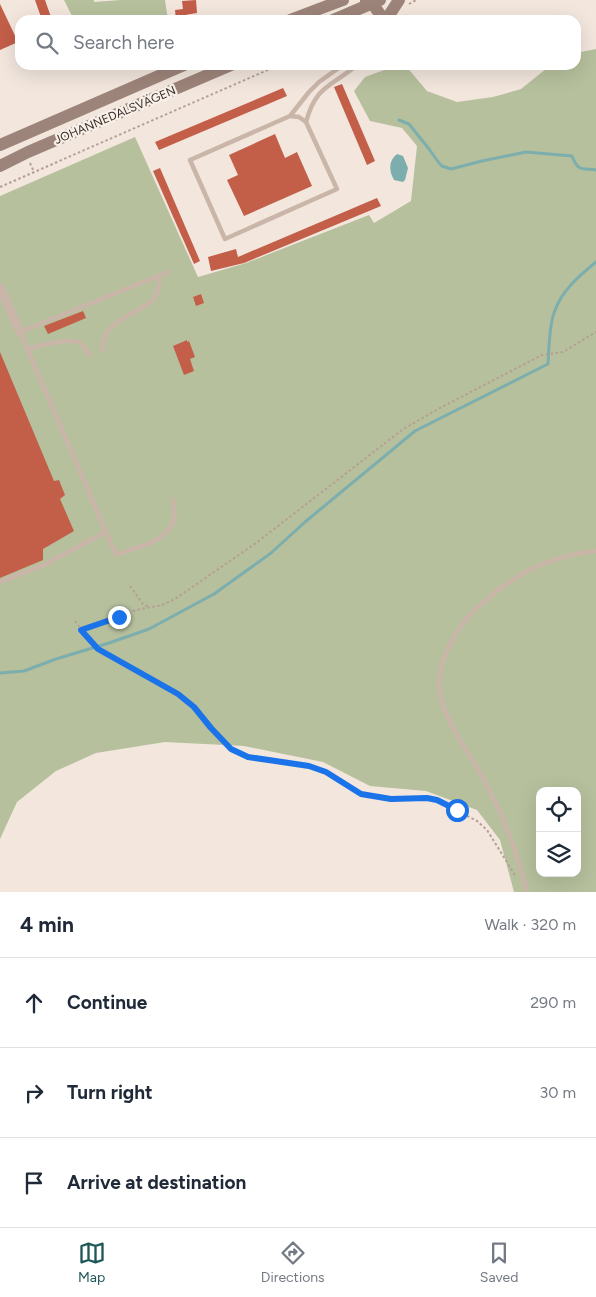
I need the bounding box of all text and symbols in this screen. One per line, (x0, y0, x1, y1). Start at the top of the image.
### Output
search box (15, 15, 581, 70)
icon: search (33, 29, 61, 57)
text: Search here (73, 31, 175, 54)
street label: JOHANNEDALSVÄGEN (52, 83, 178, 147)
route end (108, 606, 131, 629)
map controls (536, 787, 581, 877)
button: locate (536, 787, 581, 832)
route start (446, 799, 469, 822)
button: layers (536, 832, 581, 877)
text: 4 min (20, 912, 74, 937)
text: Walk · 320 m (484, 915, 576, 934)
icon: ahead (20, 989, 48, 1017)
text: Continue (67, 991, 147, 1014)
text: 290 m (530, 993, 576, 1012)
icon: right (20, 1079, 48, 1107)
text: Turn right (67, 1081, 153, 1104)
text: 30 m (539, 1083, 576, 1102)
icon: arrive (20, 1169, 48, 1197)
text: Arrive at destination (67, 1171, 246, 1194)
tab: Map (78, 1239, 106, 1286)
tab: Directions (261, 1239, 325, 1286)
tab: Saved (480, 1239, 518, 1286)

